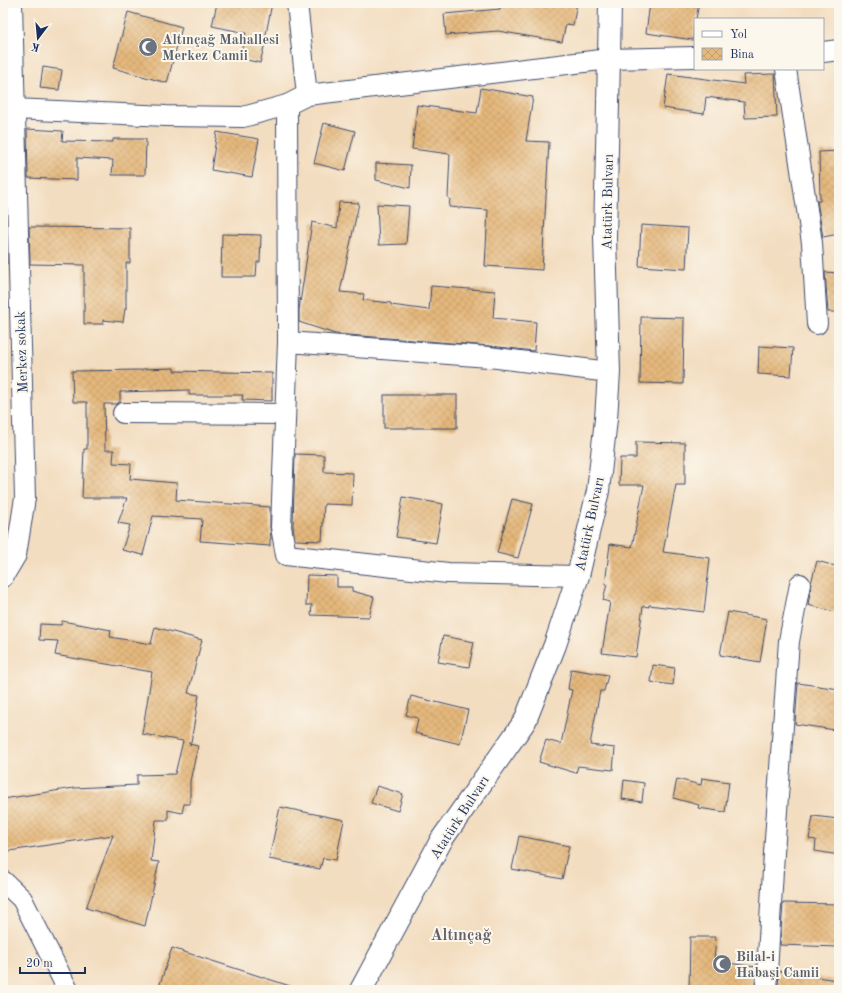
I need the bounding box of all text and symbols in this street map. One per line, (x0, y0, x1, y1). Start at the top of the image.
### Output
north arrow (18, 18, 58, 58)
legend (694, 18, 824, 70)
text: Yol (730, 29, 747, 41)
place label: Altınçağ Mahallesi Merkez Camii (162, 33, 279, 63)
mosque icon: Altınçağ Mahallesi Merkez Camii (137, 36, 159, 58)
text: K (30, 40, 41, 53)
text: Bina (730, 49, 754, 61)
street label: Atatürk Bulvarı (600, 154, 616, 250)
street label: Merkez sokak (14, 311, 30, 393)
street label: Atatürk Bulvarı (573, 476, 607, 573)
street label: Atatürk Bulvarı (428, 773, 492, 862)
district label: Altınçağ (431, 928, 492, 944)
scale bar (20, 949, 85, 975)
place label: Bilal-i Habaşi Camii (736, 950, 819, 980)
mosque icon: Bilal-i Habaşi Camii (711, 953, 733, 975)
text: 20 m (26, 958, 53, 970)

